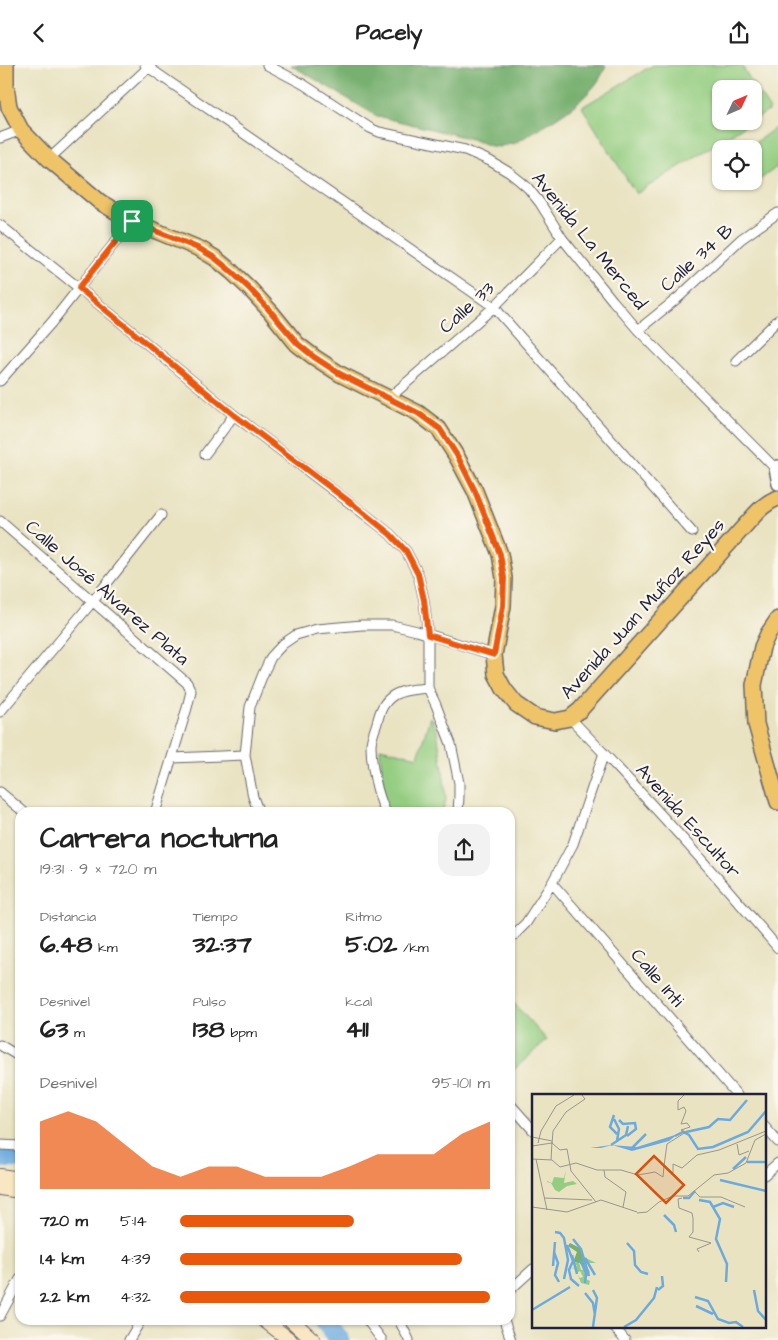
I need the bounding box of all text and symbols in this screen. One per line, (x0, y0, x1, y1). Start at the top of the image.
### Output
text: Pacely (356, 17, 422, 48)
icon: back (25, 19, 53, 47)
icon: share (725, 19, 753, 47)
north arrow (712, 80, 762, 130)
map controls (712, 80, 762, 190)
button: locate (712, 140, 762, 190)
street label: Avenida La Merced (525, 166, 653, 316)
pin (111, 200, 153, 242)
icon: arrive (118, 207, 146, 235)
street label: Calle 34 B (654, 217, 740, 298)
street label: Calle 33 (433, 276, 501, 340)
street label: Avenida Juan Muñoz Reyes (554, 513, 732, 706)
street label: Calle José Alvarez Plata (19, 514, 195, 672)
street label: Avenida Escultor (629, 758, 747, 885)
text: Carrera nocturna (40, 819, 278, 858)
button: share (438, 824, 490, 876)
text: 19:31 · 9 × 720 m (40, 858, 156, 880)
text: Distancia (40, 907, 96, 927)
text: Tiempo (193, 907, 238, 927)
text: Ritmo (345, 907, 382, 927)
text: 6.48 (40, 927, 92, 962)
text: 32:37 (193, 927, 252, 962)
text: 5:02 (345, 927, 397, 962)
text: km (92, 938, 118, 958)
text: /km (397, 938, 429, 958)
street label: Calle Inti (624, 943, 690, 1013)
text: Desnivel (40, 992, 90, 1012)
text: Pulso (193, 992, 226, 1012)
text: kcal (345, 992, 372, 1012)
text: 63 (40, 1012, 68, 1047)
text: 138 (193, 1012, 225, 1047)
text: 411 (345, 1012, 369, 1047)
text: m (68, 1023, 85, 1043)
text: bpm (225, 1023, 257, 1043)
text: Desnivel (40, 1072, 97, 1094)
text: 95–101 m (432, 1072, 490, 1094)
inset map (532, 1094, 766, 1327)
text: 720 m (40, 1210, 88, 1232)
text: 5:14 (120, 1210, 147, 1232)
text: 1.4 km (40, 1248, 84, 1270)
text: 4:39 (120, 1248, 151, 1270)
text: 2.2 km (40, 1286, 89, 1308)
text: 4:32 (120, 1286, 151, 1308)

